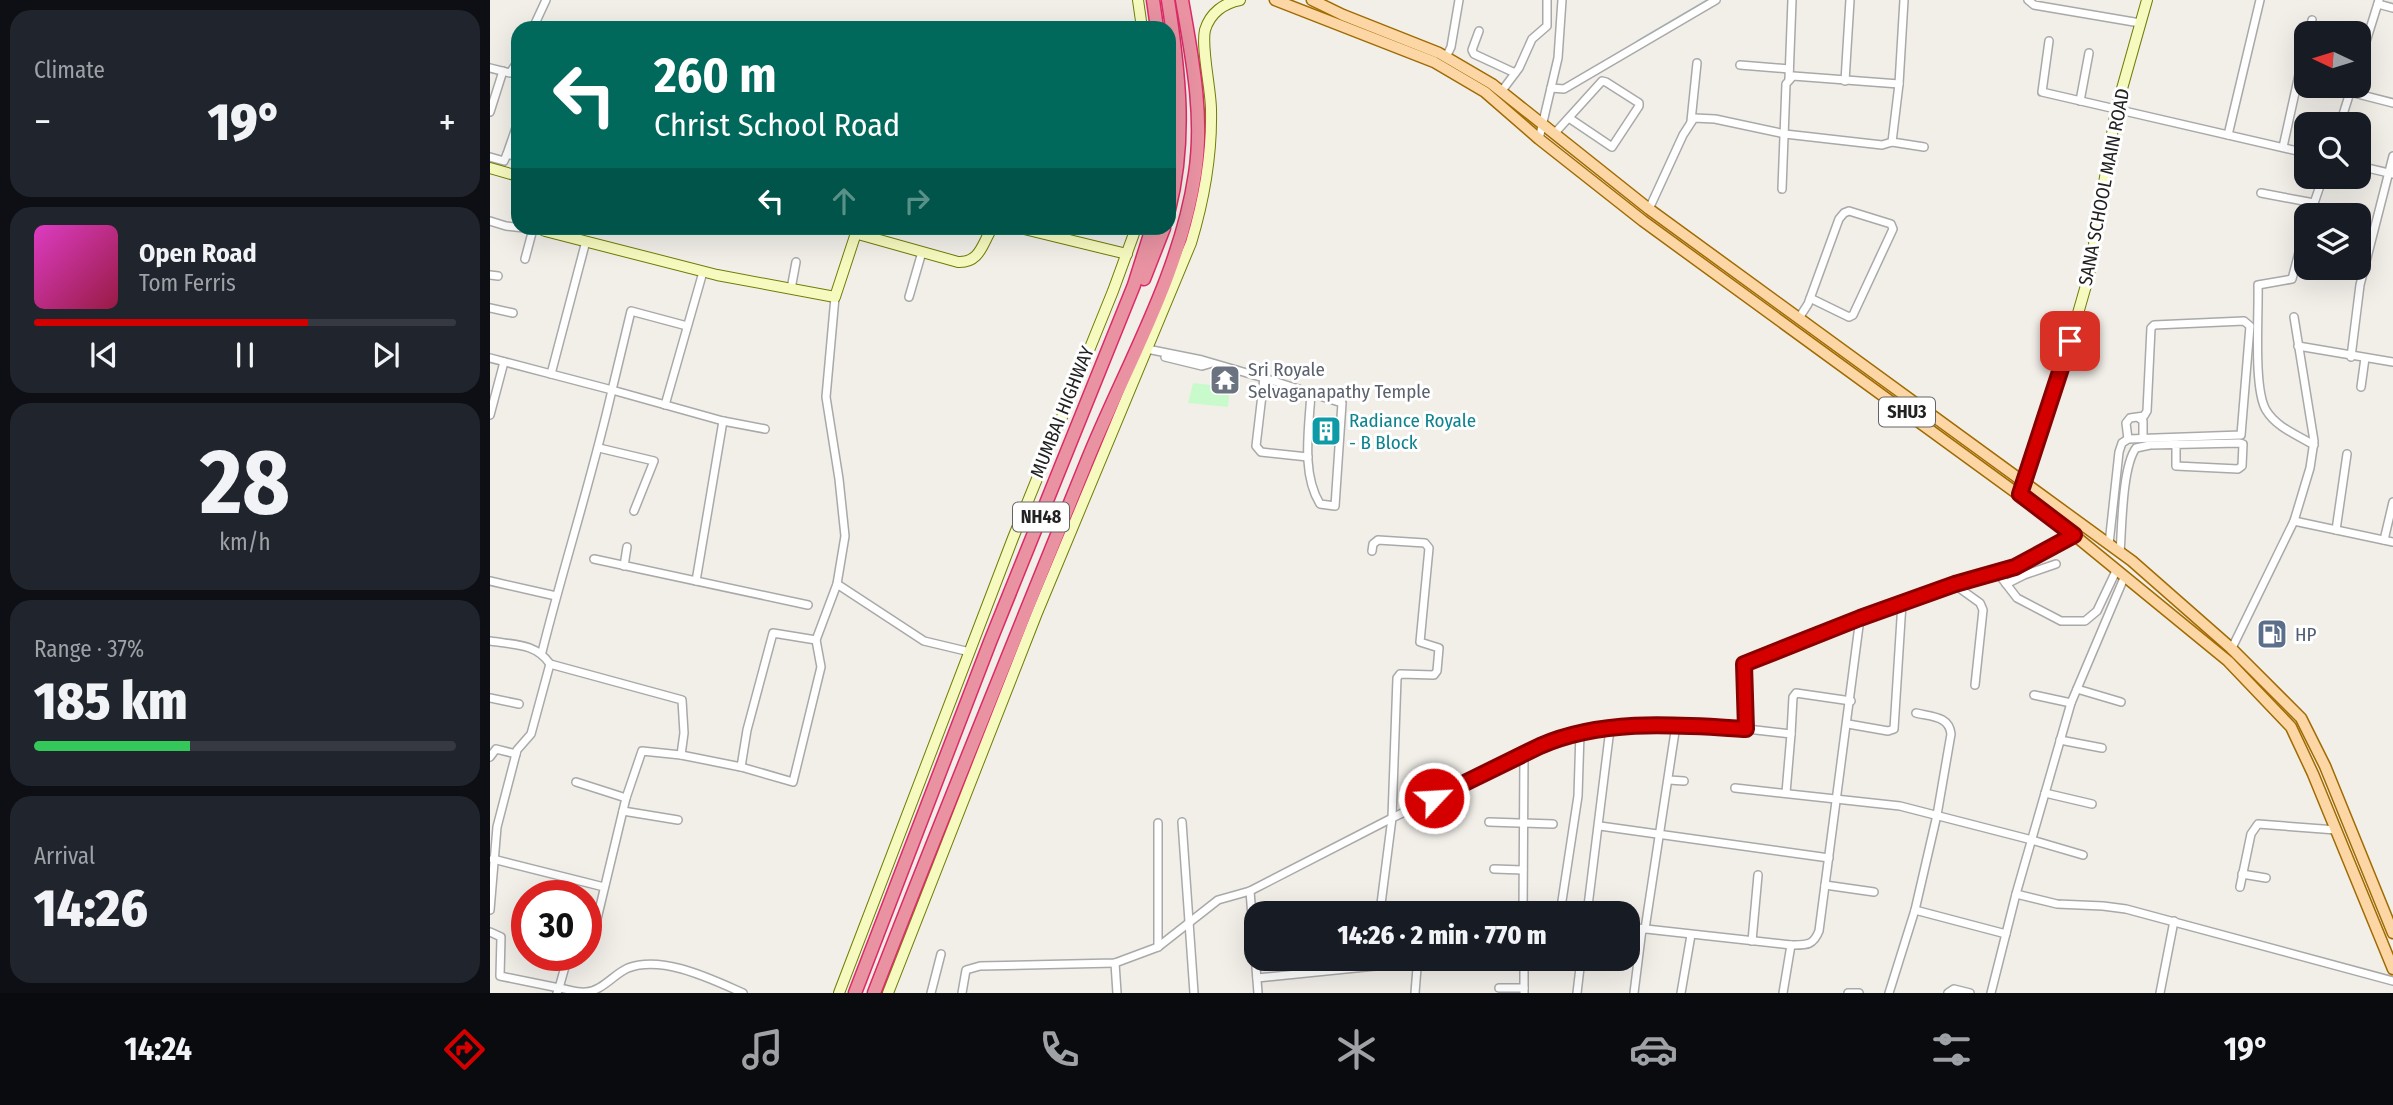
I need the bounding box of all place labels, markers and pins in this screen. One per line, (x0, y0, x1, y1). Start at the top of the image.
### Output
pin (2040, 311, 2100, 371)
place label: Sri Royale Selvaganapathy Temple (1248, 358, 1431, 403)
temple icon: Sri Royale Selvaganapathy Temple (1208, 363, 1242, 397)
place label: Radiance Royale - B Block (1349, 409, 1476, 454)
building icon: Radiance Royale - B Block (1309, 414, 1343, 448)
fuel station icon: HP (2255, 617, 2289, 651)
place label: HP (2295, 623, 2317, 646)

